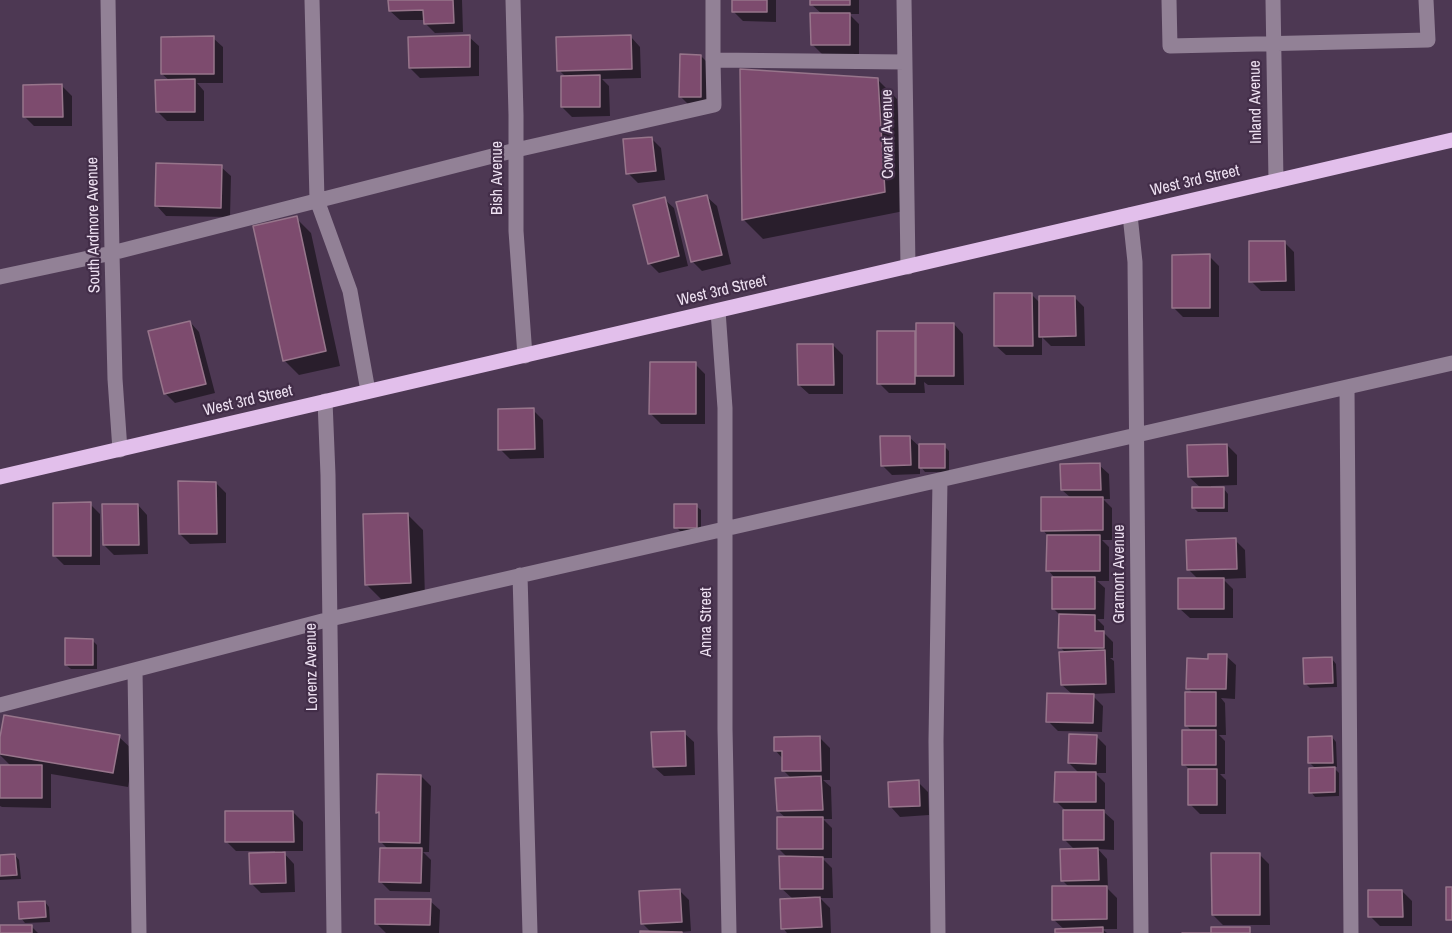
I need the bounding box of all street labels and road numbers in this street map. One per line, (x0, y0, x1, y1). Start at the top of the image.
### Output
street label: Inland Avenue (1246, 60, 1266, 144)
street label: Cowart Avenue (878, 89, 898, 179)
street label: Bish Avenue (488, 141, 508, 215)
street label: South Ardmore Avenue (83, 157, 105, 293)
street label: West 3rd Street (1149, 161, 1241, 201)
street label: West 3rd Street (676, 271, 768, 311)
street label: West 3rd Street (202, 381, 294, 421)
street label: Gramont Avenue (1110, 525, 1130, 623)
street label: Anna Street (697, 587, 717, 657)
street label: Lorenz Avenue (302, 623, 322, 711)

